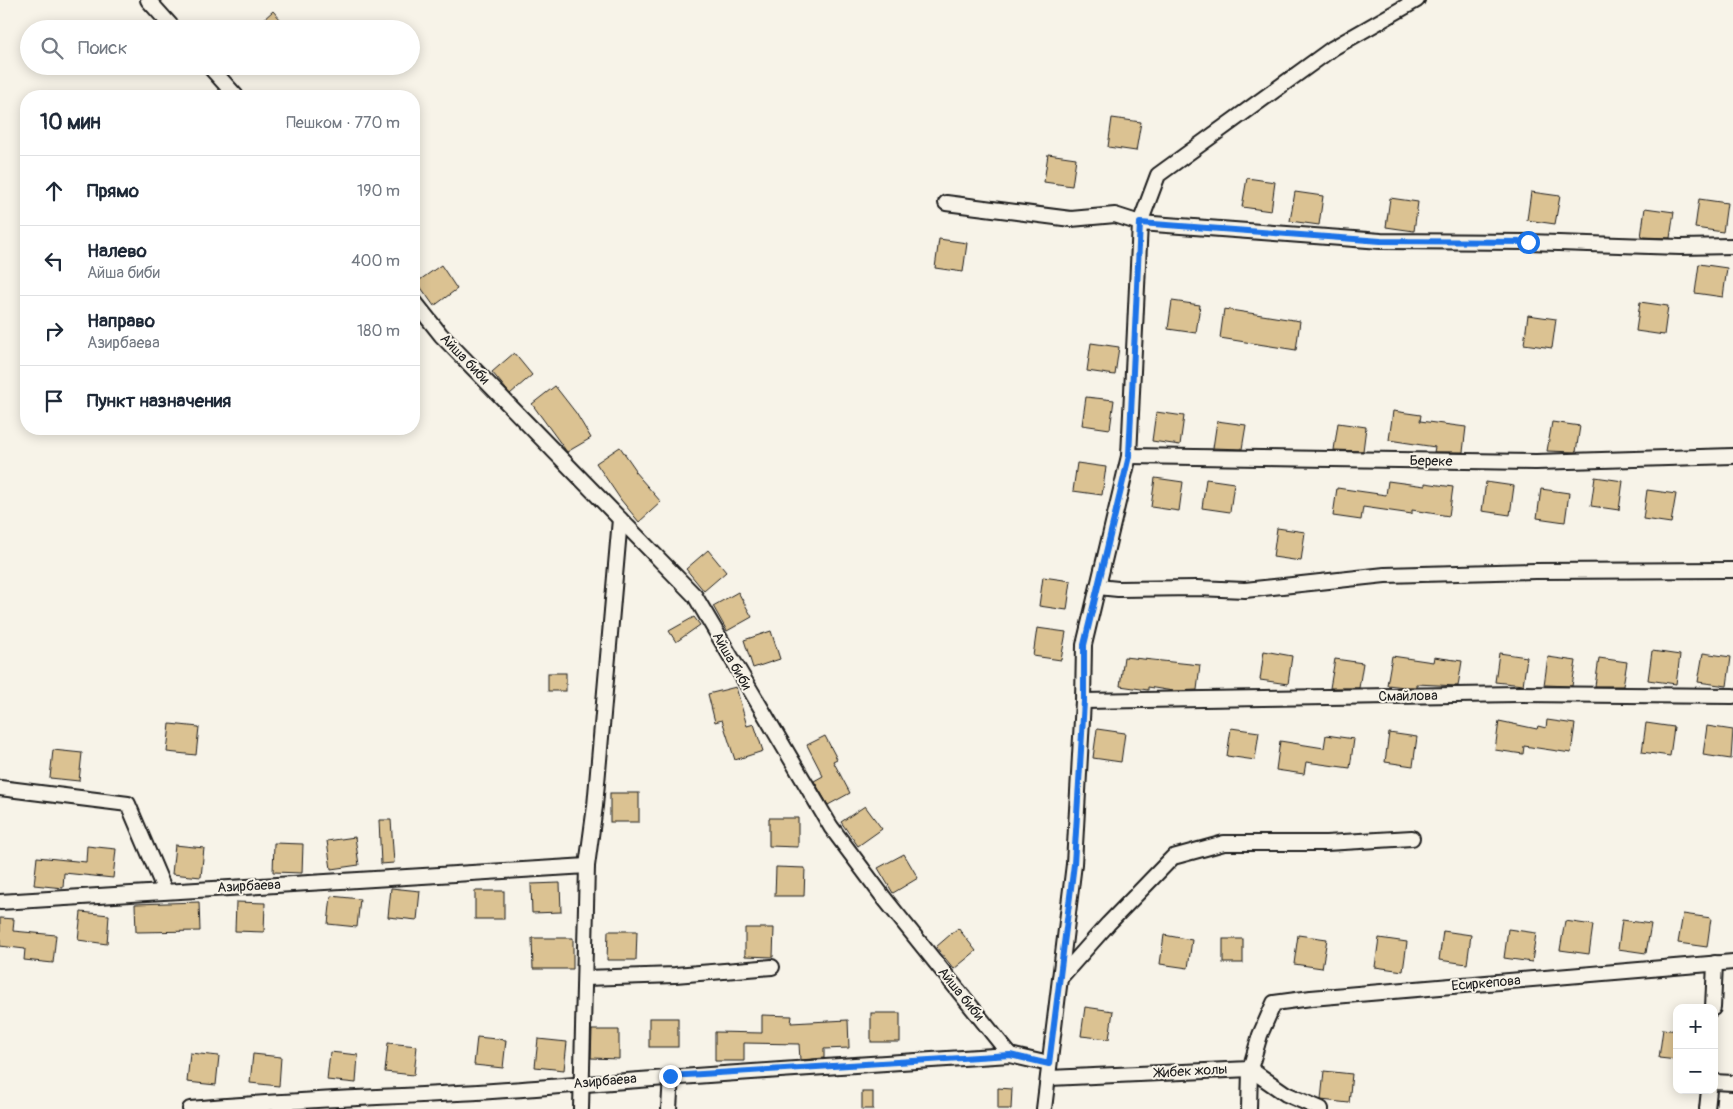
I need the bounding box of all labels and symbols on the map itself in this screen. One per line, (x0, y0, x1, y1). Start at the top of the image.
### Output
route start (1517, 231, 1540, 254)
street label: Айша биби (437, 330, 493, 388)
street label: Береке (1409, 452, 1453, 470)
street label: Айша биби (709, 629, 755, 693)
street label: Смайлова (1378, 687, 1438, 705)
street label: Азирбаева (217, 876, 281, 896)
street label: Айша биби (934, 964, 988, 1024)
street label: Есиркепова (1451, 972, 1521, 994)
street label: Жибек жолы (1152, 1061, 1228, 1081)
route end (659, 1065, 682, 1088)
street label: Азирбаева (573, 1070, 637, 1092)

